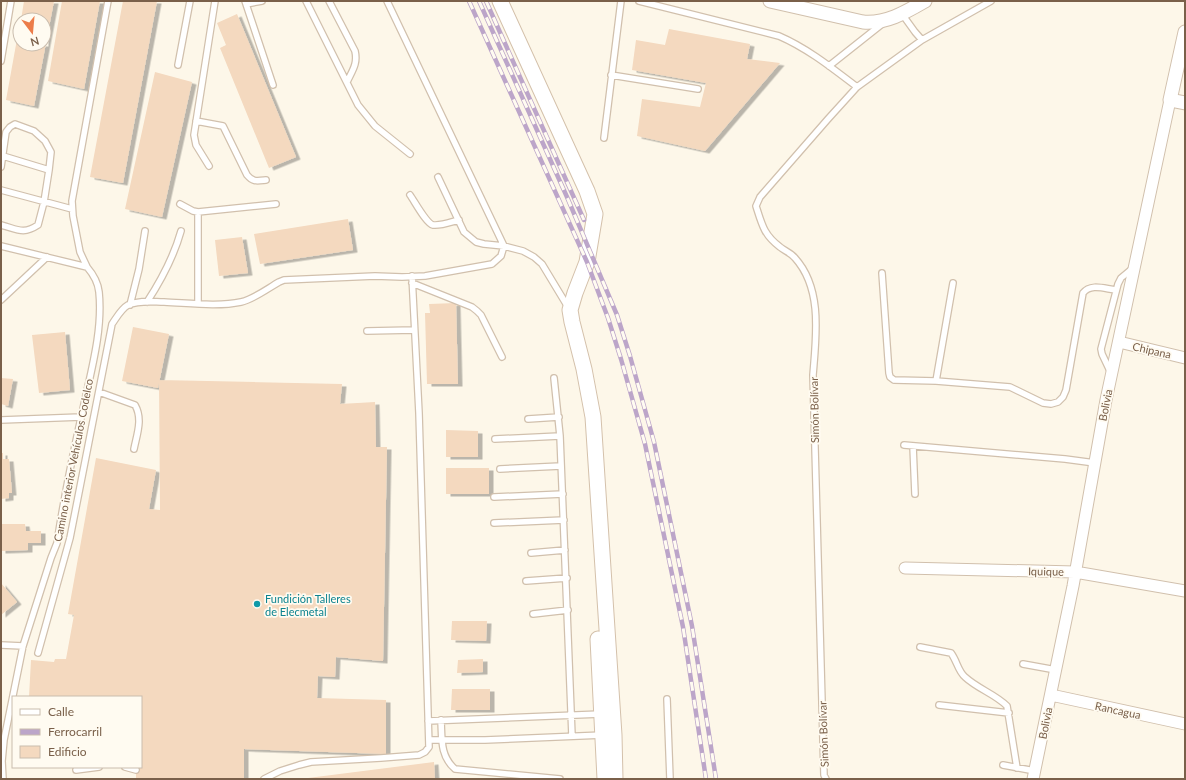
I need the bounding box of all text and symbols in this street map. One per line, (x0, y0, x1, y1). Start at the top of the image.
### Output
north arrow (12, 12, 52, 52)
text: N (29, 35, 41, 50)
street label: Chipana (1131, 339, 1173, 361)
street label: Camino interior Vehículos Codelco (51, 377, 95, 543)
street label: Simón Bolívar (807, 377, 821, 443)
street label: Bolivia (1096, 388, 1114, 422)
street label: Iquique (1028, 564, 1064, 578)
place label: Fundición Talleres de Elecmetal (265, 592, 351, 618)
marker: Fundición Talleres de Elecmetal (252, 599, 262, 609)
legend (12, 696, 142, 768)
street label: Rancagua (1094, 699, 1142, 721)
street label: Simón Bolívar (815, 701, 831, 767)
text: Calle (48, 704, 74, 719)
street label: Bolivia (1036, 706, 1054, 740)
text: Ferrocarril (48, 724, 102, 739)
text: Edificio (48, 744, 87, 759)

